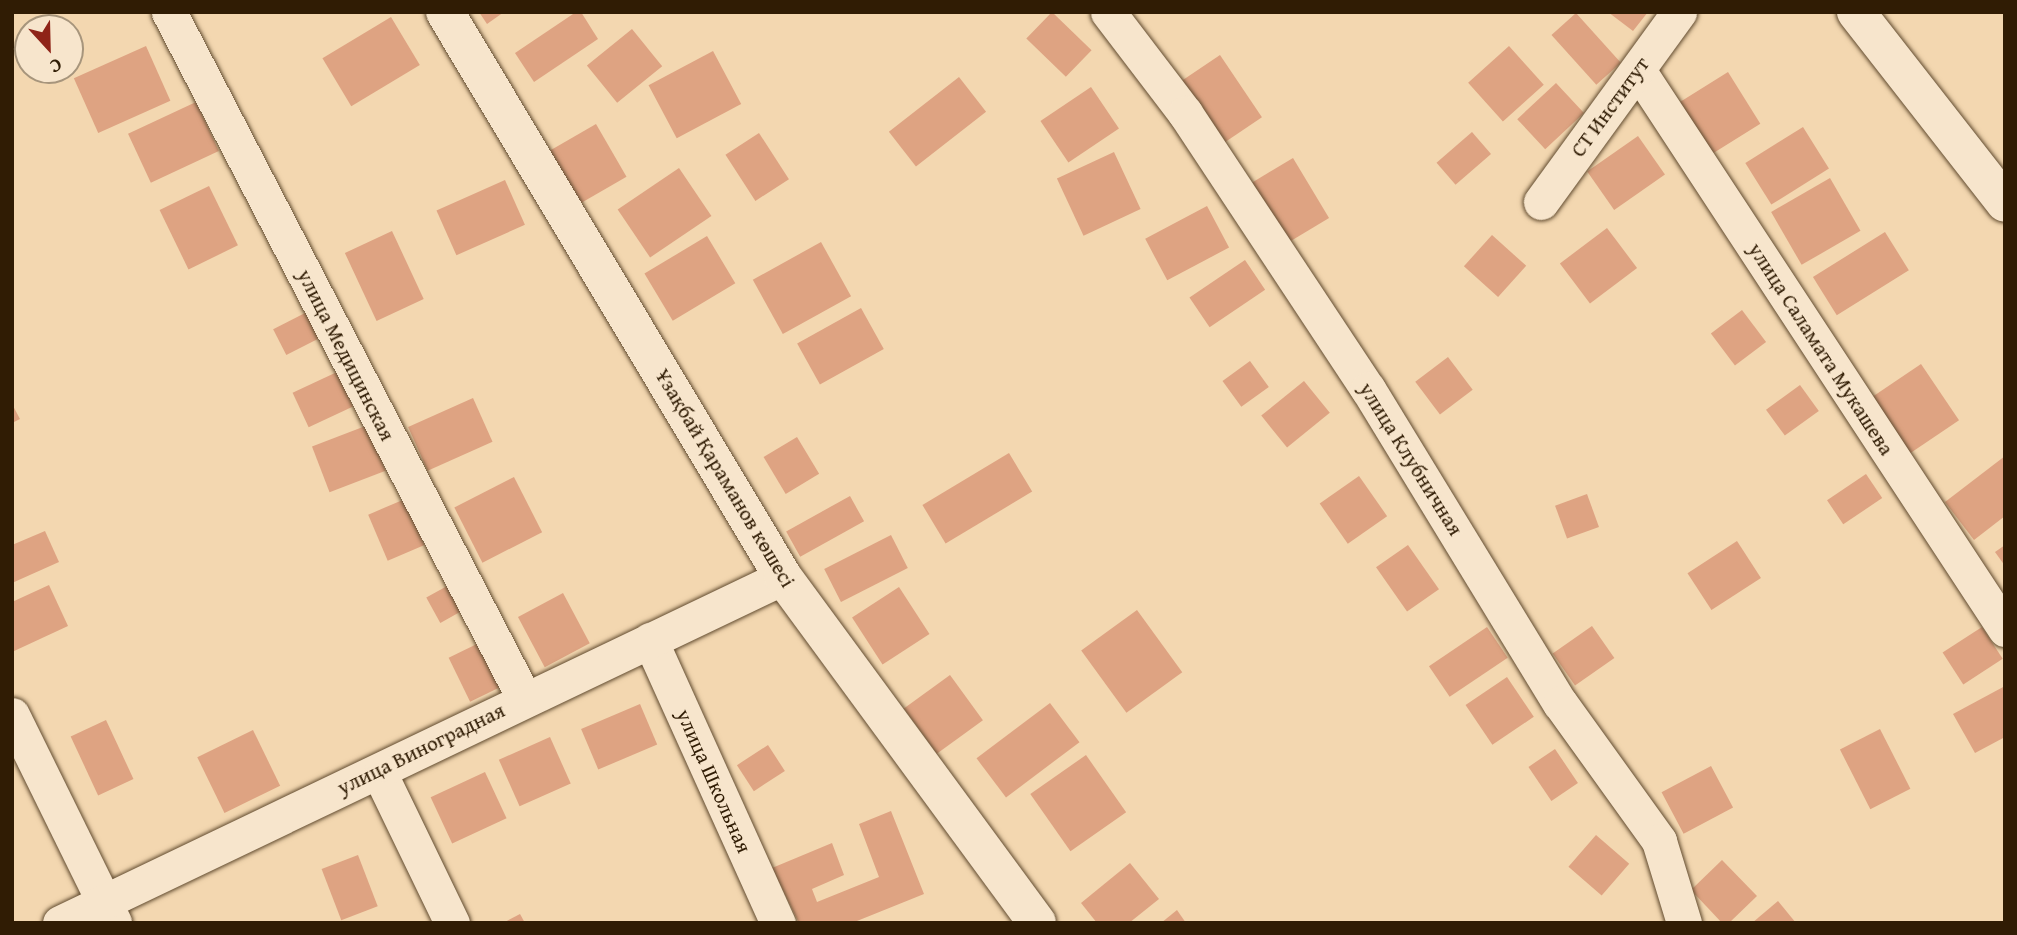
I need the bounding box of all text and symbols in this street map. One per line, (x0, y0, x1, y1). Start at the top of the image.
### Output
north arrow (14, 14, 84, 84)
text: С (46, 52, 66, 82)
street label: СТ Институт (1565, 52, 1655, 162)
street label: улица Саламата Мукашева (1743, 238, 1899, 460)
street label: улица Медицинская (292, 265, 400, 445)
street label: Ұзақбай Қараманов көшесі (650, 364, 800, 592)
street label: улица Клубничная (1354, 378, 1468, 540)
street label: улица Виноградная (333, 698, 509, 800)
street label: улица Школьная (671, 705, 757, 857)

